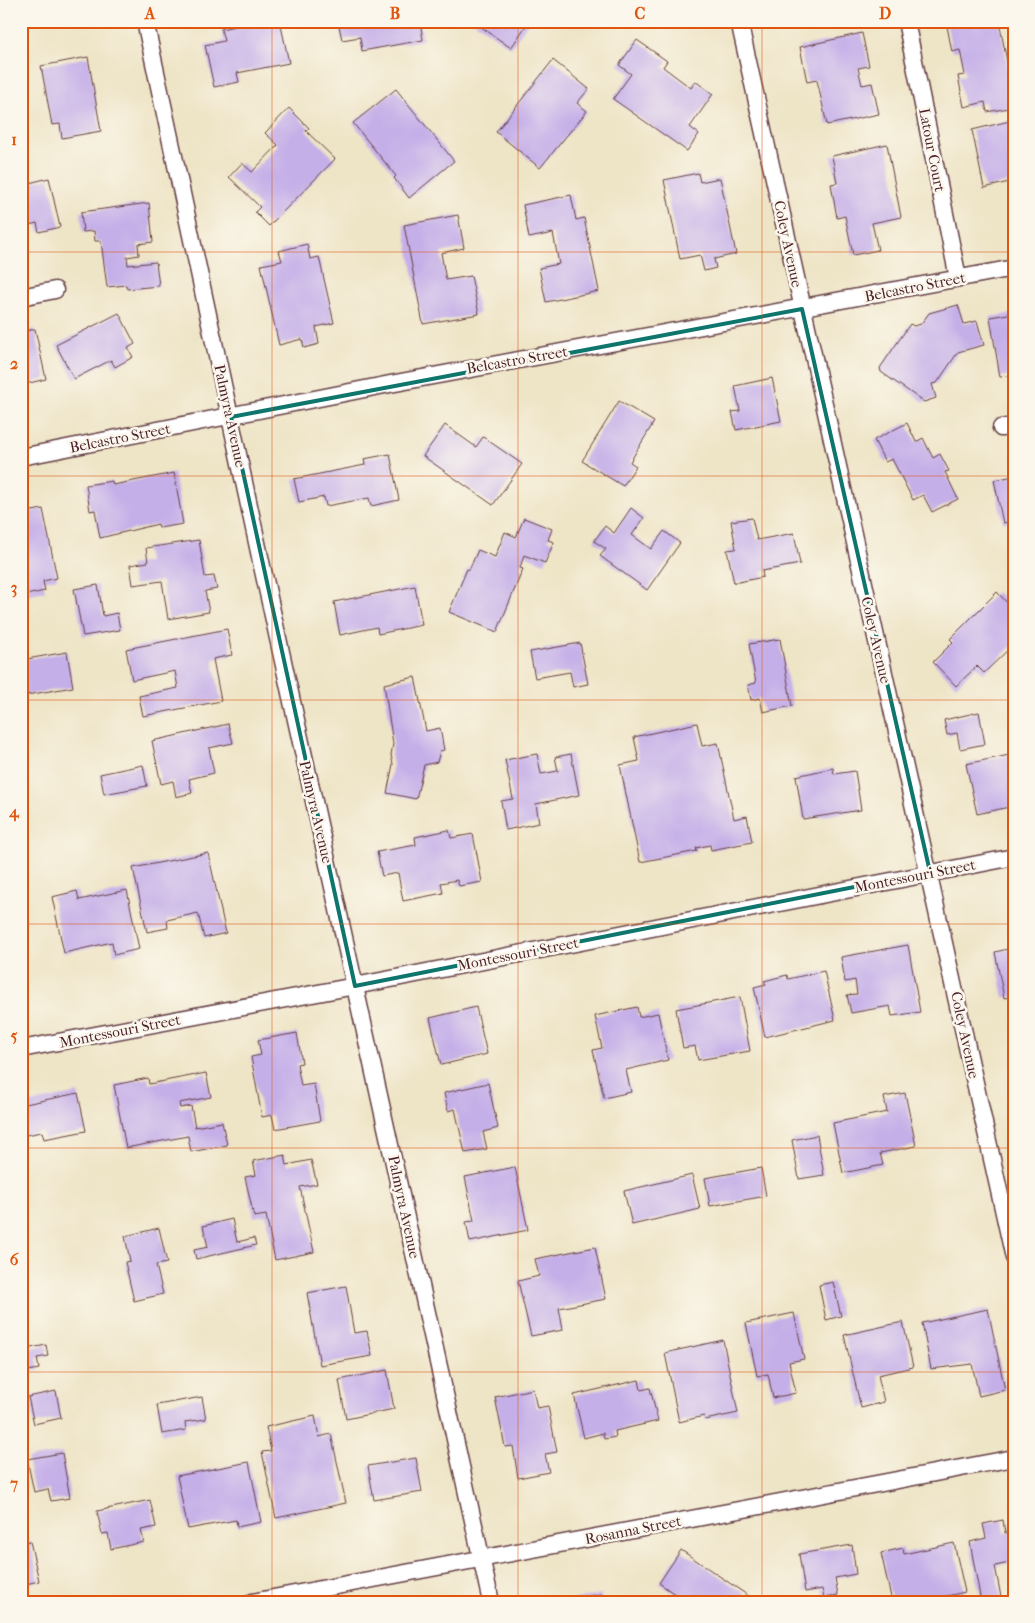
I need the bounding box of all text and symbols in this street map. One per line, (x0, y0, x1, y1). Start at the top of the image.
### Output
text: A (144, 4, 156, 23)
text: B (390, 4, 400, 23)
text: C (635, 4, 646, 23)
text: D (879, 4, 891, 23)
street label: Latour Court (915, 107, 949, 194)
text: 1 (11, 130, 17, 149)
street label: Coley Avenue (770, 199, 806, 290)
street label: Belcastro Street (863, 268, 968, 306)
street label: Belcastro Street (465, 342, 570, 378)
text: 2 (10, 354, 18, 373)
street label: Palmyra Avenue (210, 363, 250, 470)
street label: Belcastro Street (68, 419, 173, 457)
text: 3 (11, 578, 17, 598)
street label: Coley Avenue (857, 595, 895, 686)
street label: Palmyra Avenue (295, 759, 337, 866)
text: 4 (8, 802, 20, 822)
street label: Montessouri Street (853, 855, 978, 897)
street label: Montessouri Street (456, 933, 581, 975)
street label: Coley Avenue (947, 990, 983, 1081)
street label: Montessouri Street (58, 1010, 183, 1052)
text: 5 (11, 1026, 18, 1045)
street label: Palmyra Avenue (384, 1154, 424, 1261)
text: 6 (10, 1250, 19, 1269)
text: 7 (9, 1474, 18, 1493)
street label: Rosanna Street (583, 1512, 683, 1548)

